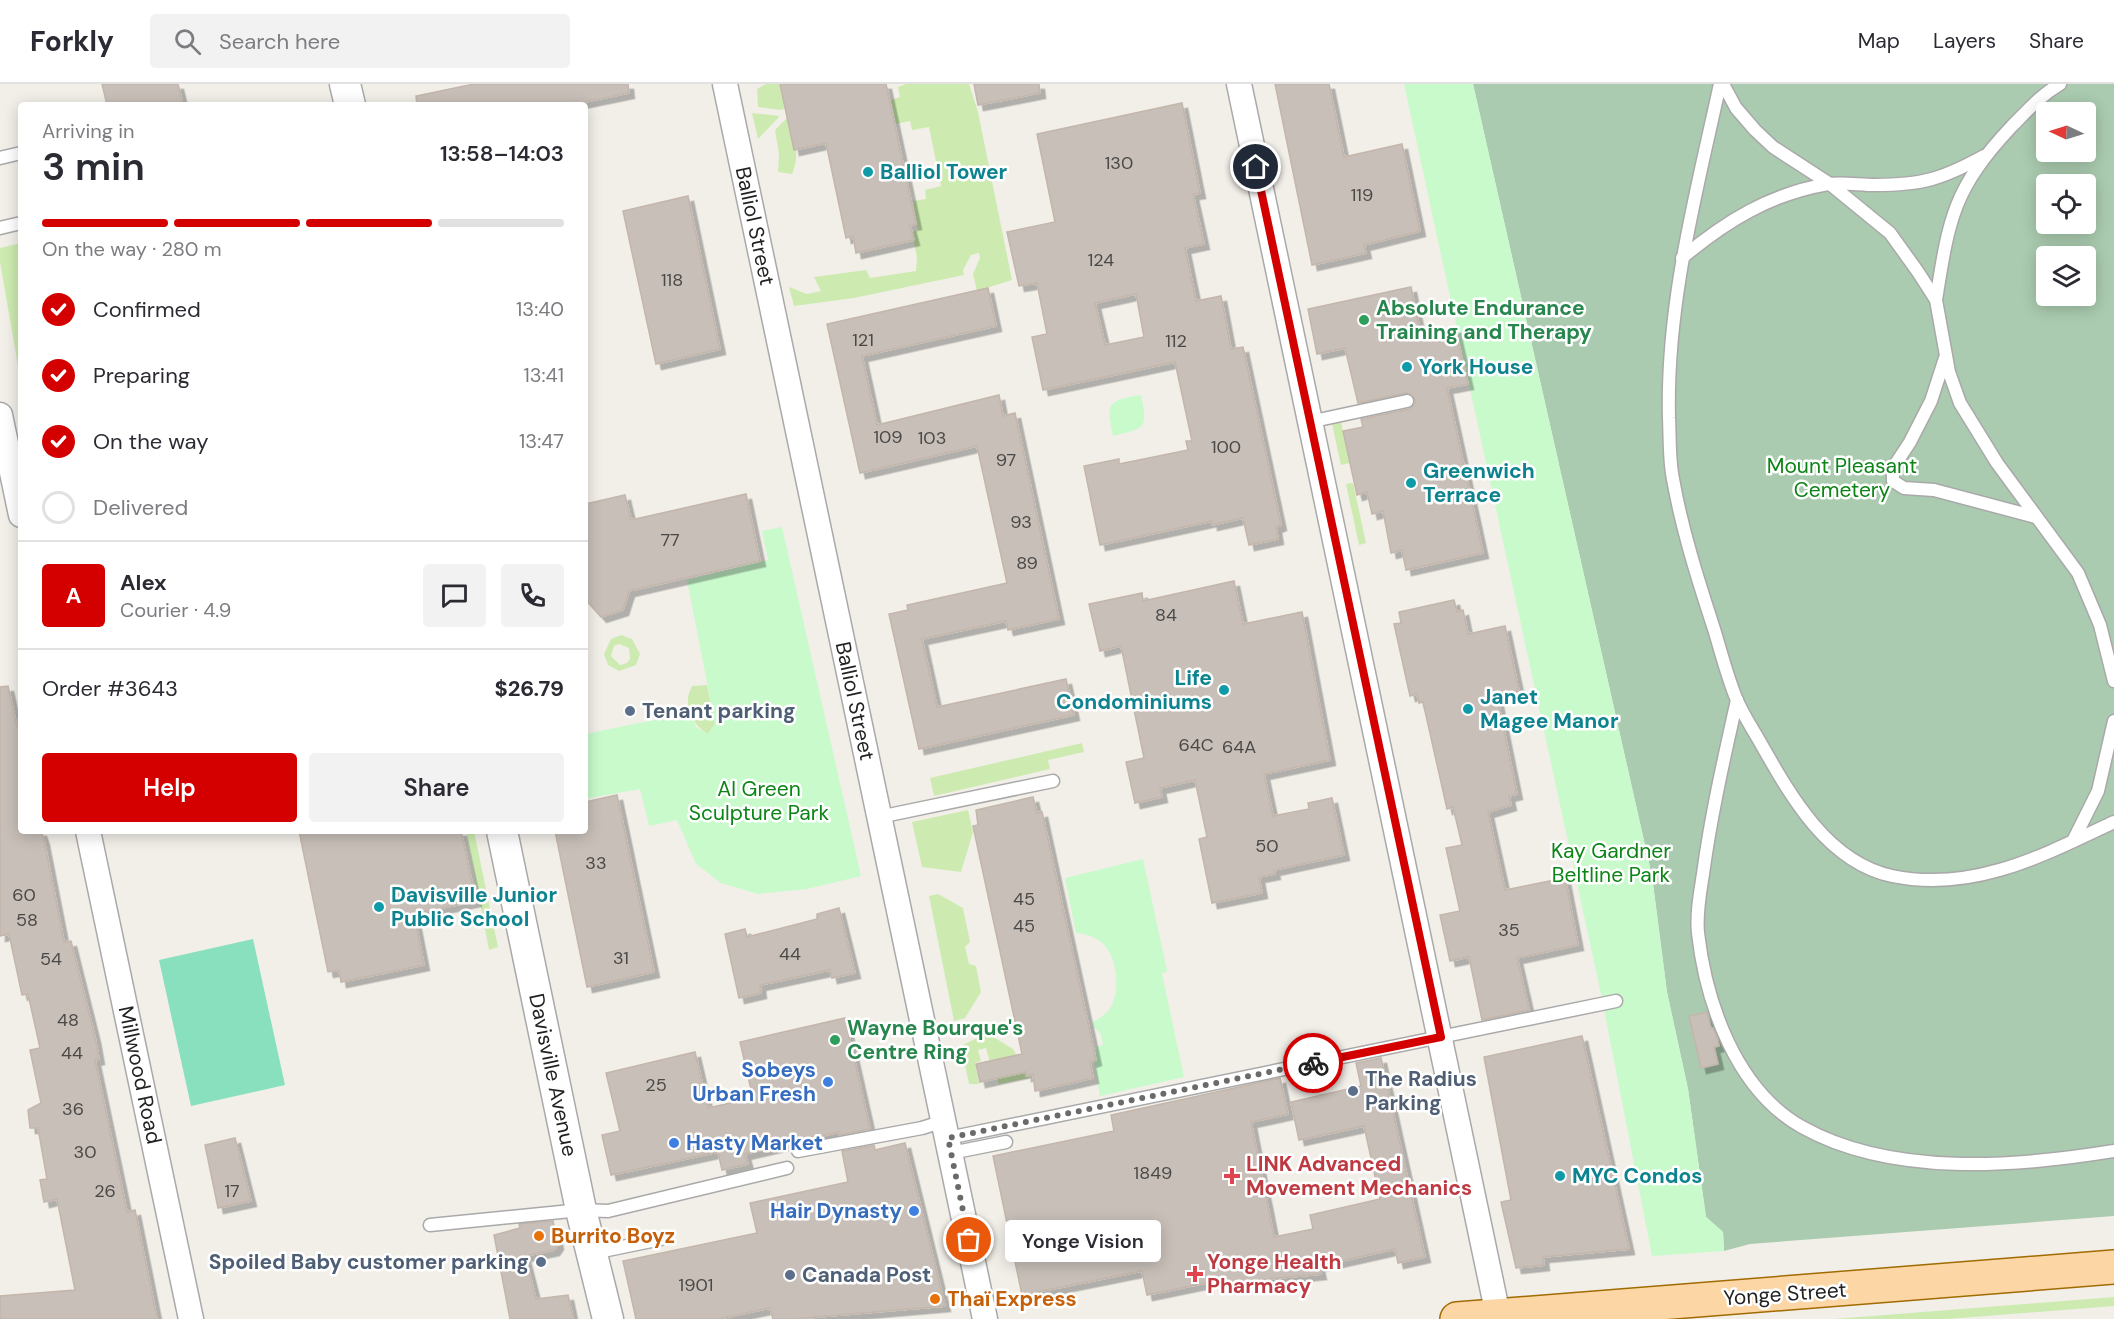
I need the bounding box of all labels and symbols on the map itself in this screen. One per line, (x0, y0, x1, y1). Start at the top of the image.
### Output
north arrow (2036, 102, 2096, 162)
pin (1230, 141, 1281, 192)
house number: 130 (1105, 151, 1133, 175)
place label: Balliol Tower (880, 158, 1008, 186)
street label: Balliol Street (729, 164, 781, 288)
marker: Balliol Tower (861, 165, 875, 179)
house number: 119 (1351, 183, 1373, 207)
house number: 124 (1088, 248, 1114, 272)
house number: 118 (661, 268, 683, 292)
place label: Absolute Endurance Training and Therapy (1376, 294, 1592, 346)
marker: Absolute Endurance Training and Therapy (1357, 313, 1371, 327)
house number: 121 (852, 328, 874, 352)
house number: 112 (1165, 329, 1187, 353)
place label: York House (1419, 353, 1533, 381)
marker: York House (1400, 360, 1414, 374)
house number: 109 (873, 425, 903, 449)
house number: 103 (918, 426, 946, 450)
house number: 100 (1211, 435, 1241, 459)
house number: 97 (996, 448, 1016, 472)
park label: Mount Pleasant Cemetery (1767, 452, 1917, 504)
place label: Greenwich Terrace (1423, 457, 1535, 509)
marker: Greenwich Terrace (1404, 476, 1418, 490)
house number: 93 (1010, 510, 1032, 534)
house number: 77 (660, 528, 680, 552)
house number: 89 (1016, 551, 1038, 575)
house number: 84 (1155, 603, 1177, 627)
street label: Balliol Street (829, 639, 881, 763)
place label: Life Condominiums (1056, 664, 1212, 716)
marker: Life Condominiums (1217, 683, 1231, 697)
place label: Janet Magee Manor (1480, 683, 1619, 735)
place label: Tenant parking (642, 697, 796, 725)
marker: Janet Magee Manor (1461, 702, 1475, 716)
marker: Tenant parking (623, 704, 637, 718)
house number: 64C (1178, 733, 1214, 757)
house number: 64A (1222, 735, 1256, 759)
park label: Al Green Sculpture Park (689, 775, 830, 827)
house number: 50 (1255, 834, 1279, 858)
park label: Kay Gardner Beltline Park (1551, 837, 1671, 889)
house number: 33 (585, 851, 607, 875)
place label: Davisville Junior Public School (391, 881, 557, 933)
house number: 60 (12, 883, 36, 907)
house number: 45 (1013, 887, 1035, 911)
marker: Davisville Junior Public School (372, 900, 386, 914)
house number: 58 (16, 908, 38, 932)
house number: 45 (1013, 914, 1035, 938)
house number: 35 (1498, 918, 1520, 942)
house number: 44 (779, 942, 801, 966)
house number: 31 (613, 946, 629, 970)
house number: 54 (40, 947, 62, 971)
street label: Davisville Avenue (522, 991, 584, 1159)
street label: Millwood Road (112, 1003, 168, 1147)
house number: 48 (57, 1008, 79, 1032)
place label: Wayne Bourque's Centre Ring (847, 1014, 1023, 1066)
marker: Wayne Bourque's Centre Ring (828, 1033, 842, 1047)
courier (1283, 1033, 1343, 1093)
house number: 44 (61, 1041, 83, 1065)
place label: Sobeys Urban Fresh (692, 1056, 816, 1108)
place label: The Radius Parking (1365, 1065, 1477, 1117)
house number: 25 (645, 1073, 667, 1097)
marker: Sobeys Urban Fresh (821, 1075, 835, 1089)
marker: The Radius Parking (1346, 1084, 1360, 1098)
house number: 36 (62, 1097, 84, 1121)
place label: Hasty Market (686, 1129, 823, 1157)
marker: Hasty Market (667, 1136, 681, 1150)
house number: 30 (74, 1140, 96, 1164)
place label: LINK Advanced Movement Mechanics (1246, 1150, 1472, 1202)
house number: 1849 (1134, 1161, 1172, 1185)
place label: MYC Condos (1572, 1162, 1702, 1190)
marker: LINK Advanced Movement Mechanics (1223, 1167, 1241, 1185)
marker: MYC Condos (1553, 1169, 1567, 1183)
house number: 26 (94, 1179, 116, 1203)
house number: 17 (224, 1179, 240, 1203)
place label: Hair Dynasty (770, 1197, 902, 1225)
marker: Hair Dynasty (907, 1204, 921, 1218)
pin (943, 1214, 994, 1265)
callout: Yonge Vision (1005, 1219, 1161, 1261)
place label: Burrito Boyz (551, 1222, 675, 1250)
marker: Burrito Boyz (532, 1229, 546, 1243)
place label: Spoiled Baby customer parking (209, 1248, 529, 1276)
place label: Yonge Health Pharmacy (1207, 1248, 1342, 1300)
marker: Spoiled Baby customer parking (534, 1255, 548, 1269)
place label: Canada Post (802, 1261, 931, 1289)
marker: Yonge Health Pharmacy (1188, 1267, 1202, 1281)
marker: Canada Post (783, 1268, 797, 1282)
house number: 1901 (679, 1273, 713, 1297)
street label: Yonge Street (1723, 1276, 1847, 1312)
place label: Thaï Express (947, 1285, 1077, 1313)
marker: Thaï Express (928, 1292, 942, 1306)

